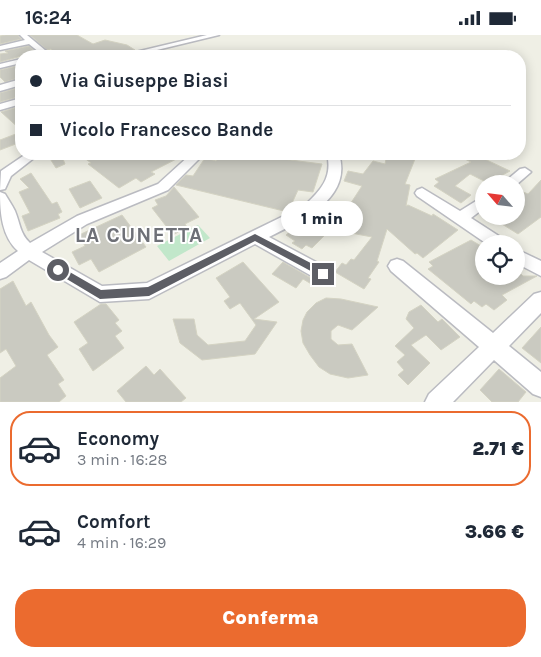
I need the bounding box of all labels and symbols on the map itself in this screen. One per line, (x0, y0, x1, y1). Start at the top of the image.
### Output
north arrow (475, 175, 525, 225)
callout: 1 min (282, 201, 364, 237)
district label: LA CUNETTA (75, 223, 203, 247)
route start (47, 259, 69, 281)
route end (312, 263, 334, 285)

